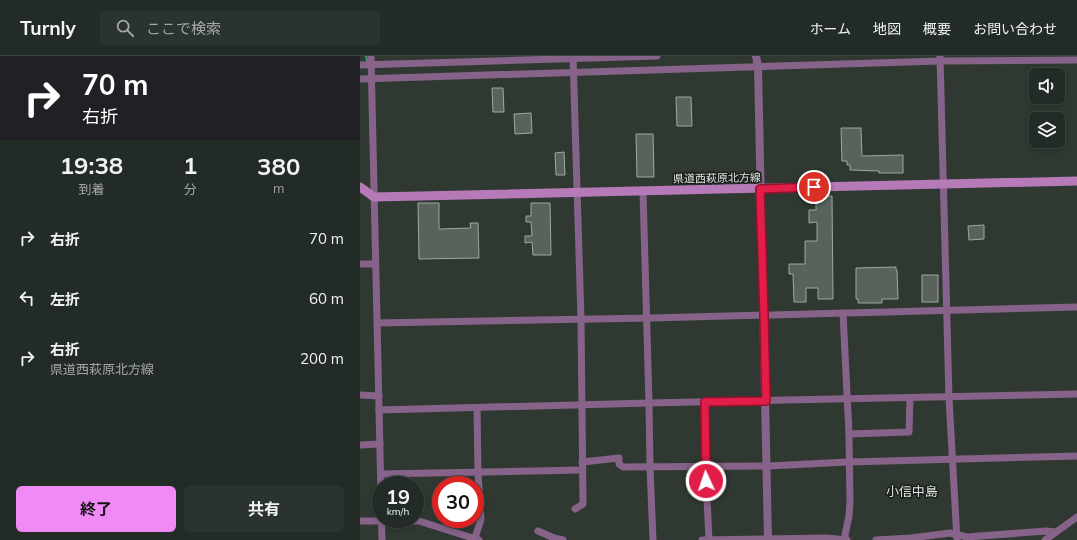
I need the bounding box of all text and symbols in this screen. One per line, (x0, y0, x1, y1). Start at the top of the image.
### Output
search box (100, 10, 380, 46)
text: Turnly (20, 16, 76, 40)
icon: search (114, 17, 136, 39)
text: ここで検索 (146, 19, 221, 38)
text: ホーム (809, 20, 851, 38)
text: 地図 (873, 20, 901, 38)
text: 概要 (923, 20, 951, 38)
text: お問い合わせ (973, 20, 1057, 38)
text: 70 m (82, 67, 148, 102)
map controls (1029, 68, 1065, 148)
button: sound (1029, 68, 1065, 104)
icon: right (16, 72, 68, 124)
text: 右折 (82, 105, 118, 128)
button: layers (1029, 112, 1065, 148)
text: 19:38 (60, 150, 123, 180)
text: 1 (183, 150, 197, 180)
text: 380 (257, 151, 300, 181)
street label: 県道西萩原北方線 (673, 170, 761, 186)
pin (797, 170, 831, 204)
icon: arrive (803, 176, 825, 198)
text: m (273, 180, 284, 196)
text: 到着 (78, 181, 104, 197)
text: 分 (184, 181, 197, 197)
icon: right (16, 227, 38, 249)
text: 70 m (309, 229, 344, 248)
text: 右折 (50, 230, 80, 249)
icon: left (16, 287, 38, 309)
text: 60 m (309, 289, 344, 308)
text: 左折 (50, 290, 80, 309)
text: 右折 (50, 340, 80, 359)
icon: right (16, 347, 38, 369)
text: 200 m (300, 349, 344, 368)
text: 県道西萩原北方線 (50, 361, 154, 377)
position arrow (685, 460, 727, 502)
speed limit sign: 30 (432, 476, 484, 528)
district label: 小信中島 (886, 483, 938, 499)
text: 19 (386, 484, 410, 509)
button: 終了 (16, 486, 176, 532)
button: 共有 (184, 486, 344, 532)
text: km/h (387, 505, 409, 518)

